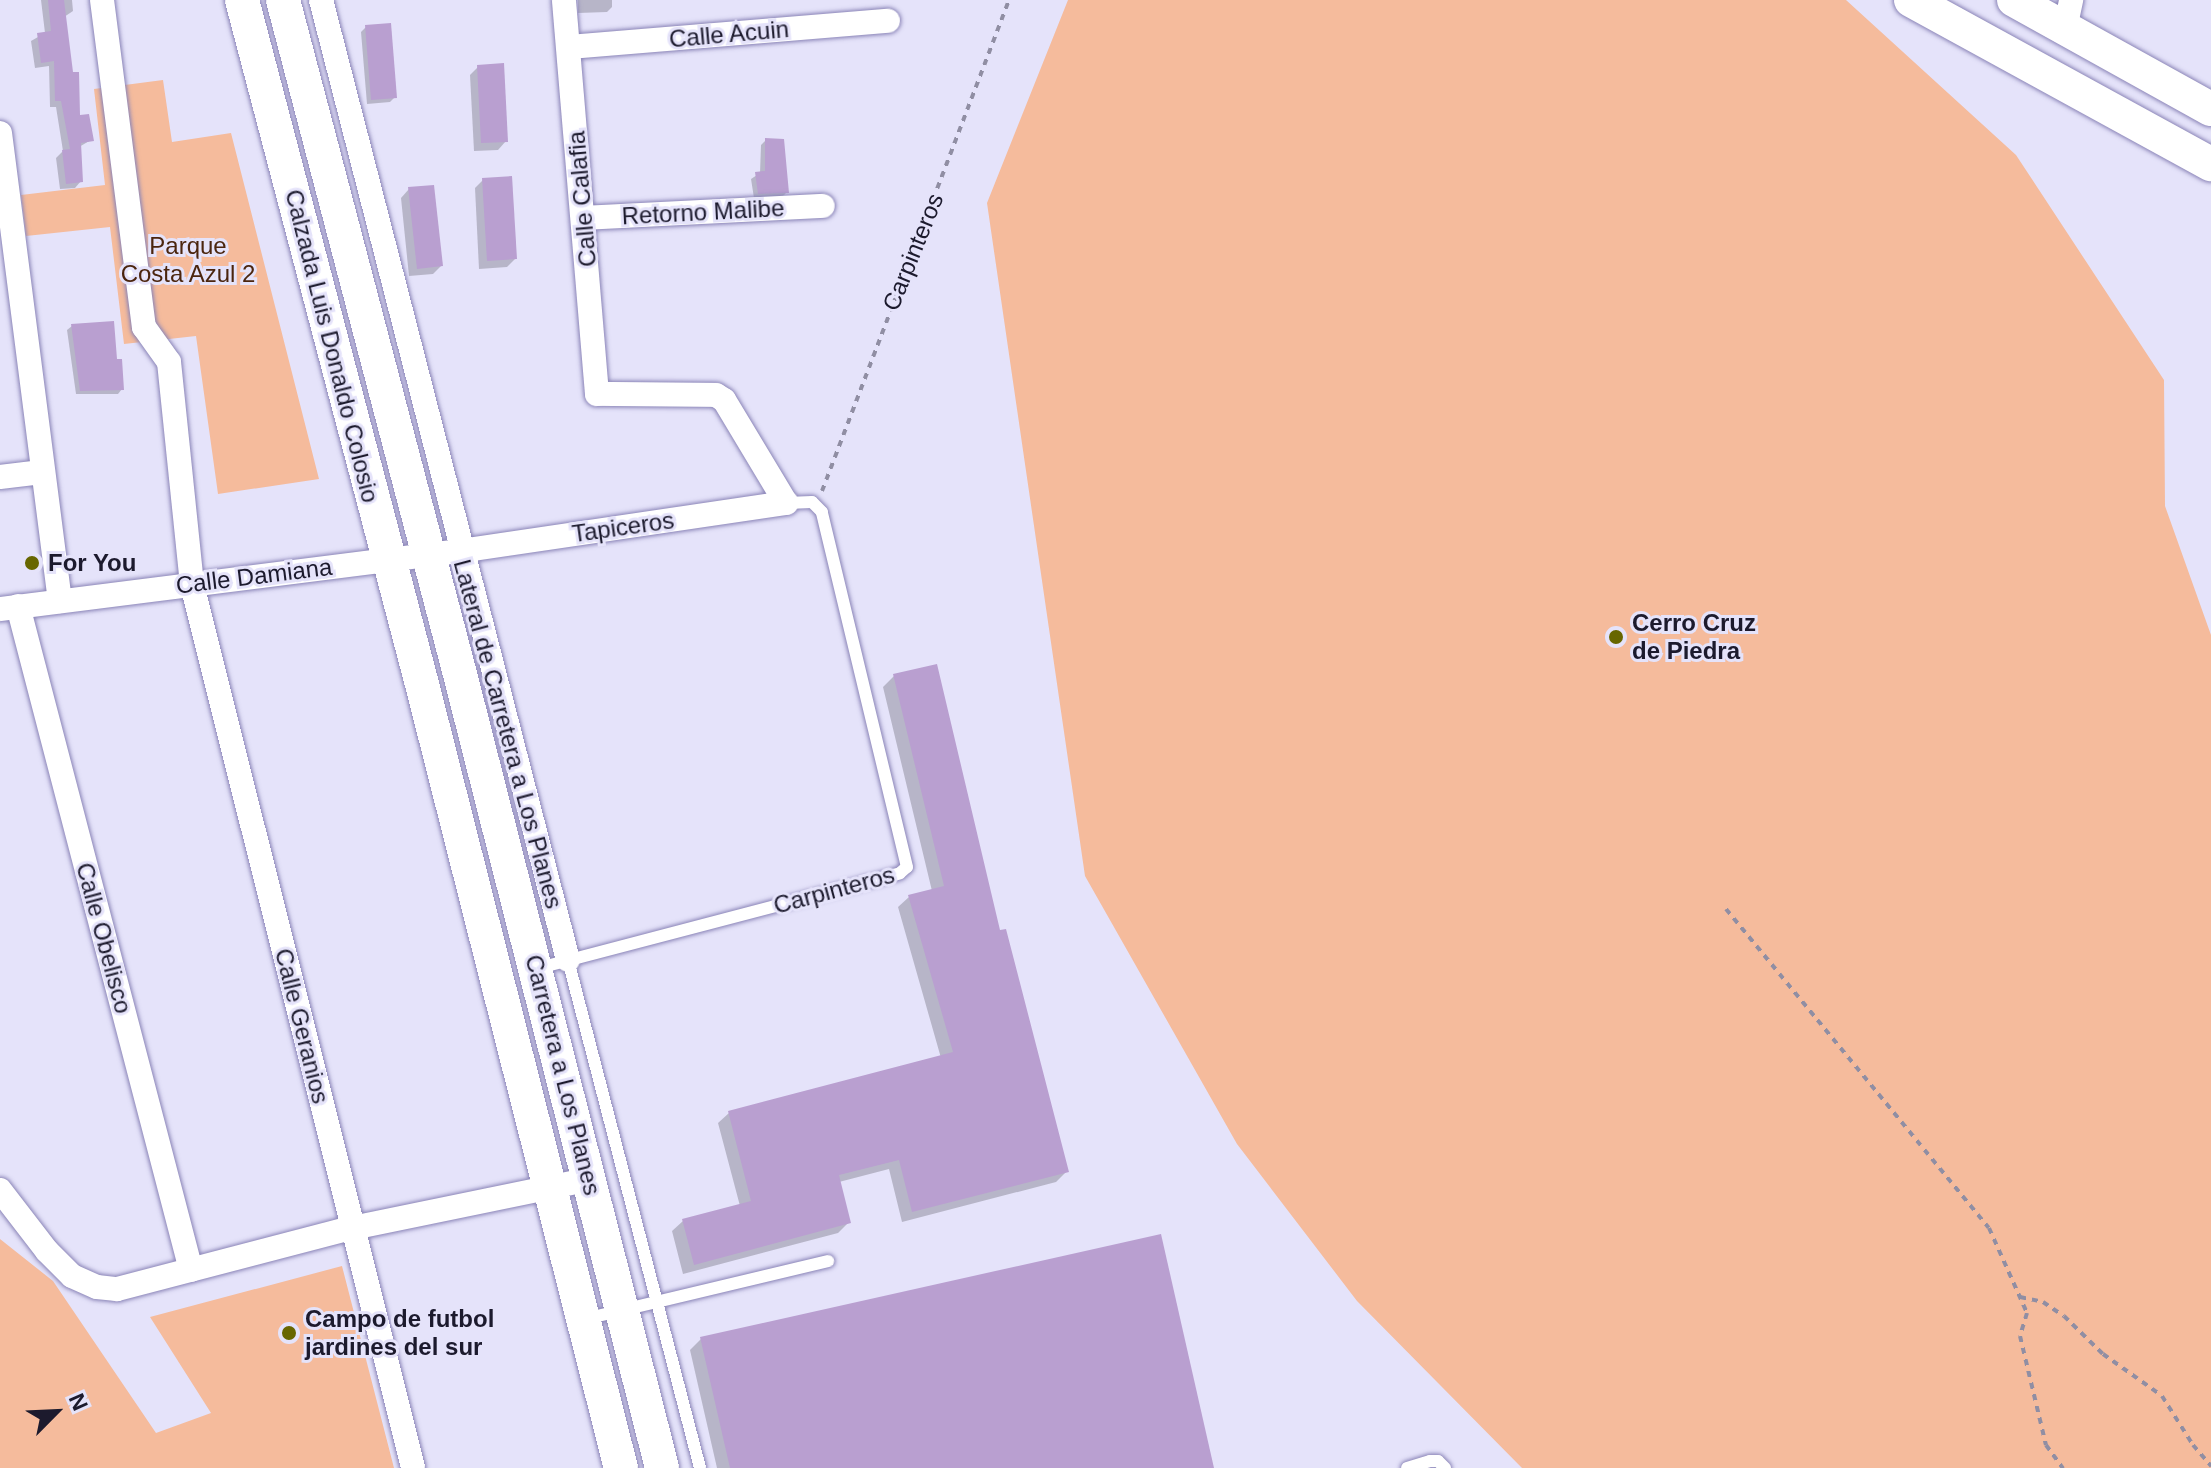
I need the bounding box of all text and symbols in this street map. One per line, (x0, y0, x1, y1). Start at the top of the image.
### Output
street label: Calle Acuin (667, 14, 791, 54)
street label: Calle Calafia (562, 130, 602, 268)
street label: Calzada Luis Donaldo Colosio (279, 187, 385, 505)
street label: Carpinteros (876, 189, 950, 315)
street label: Retorno Malibe (621, 193, 785, 231)
park label: Parque Costa Azul 2 (120, 232, 256, 288)
street label: Tapiceros (570, 506, 676, 548)
place label: For You (48, 549, 137, 577)
street label: Calle Damiana (174, 552, 334, 600)
marker: For You (23, 554, 41, 572)
street label: Lateral de Carretera a Los Planes (447, 556, 569, 912)
place label: Cerro Cruz de Piedra (1632, 609, 1756, 665)
marker: Cerro Cruz de Piedra (1607, 628, 1625, 646)
street label: Calle Obelisco (70, 860, 138, 1016)
street label: Carpinteros (770, 860, 898, 920)
street label: Calle Geranios (269, 946, 335, 1106)
street label: Carretera a Los Planes (519, 952, 607, 1198)
place label: Campo de futbol jardines del sur (305, 1305, 494, 1361)
marker: Campo de futbol jardines del sur (280, 1324, 298, 1342)
north arrow (16, 1372, 96, 1452)
text: N (64, 1390, 93, 1414)

